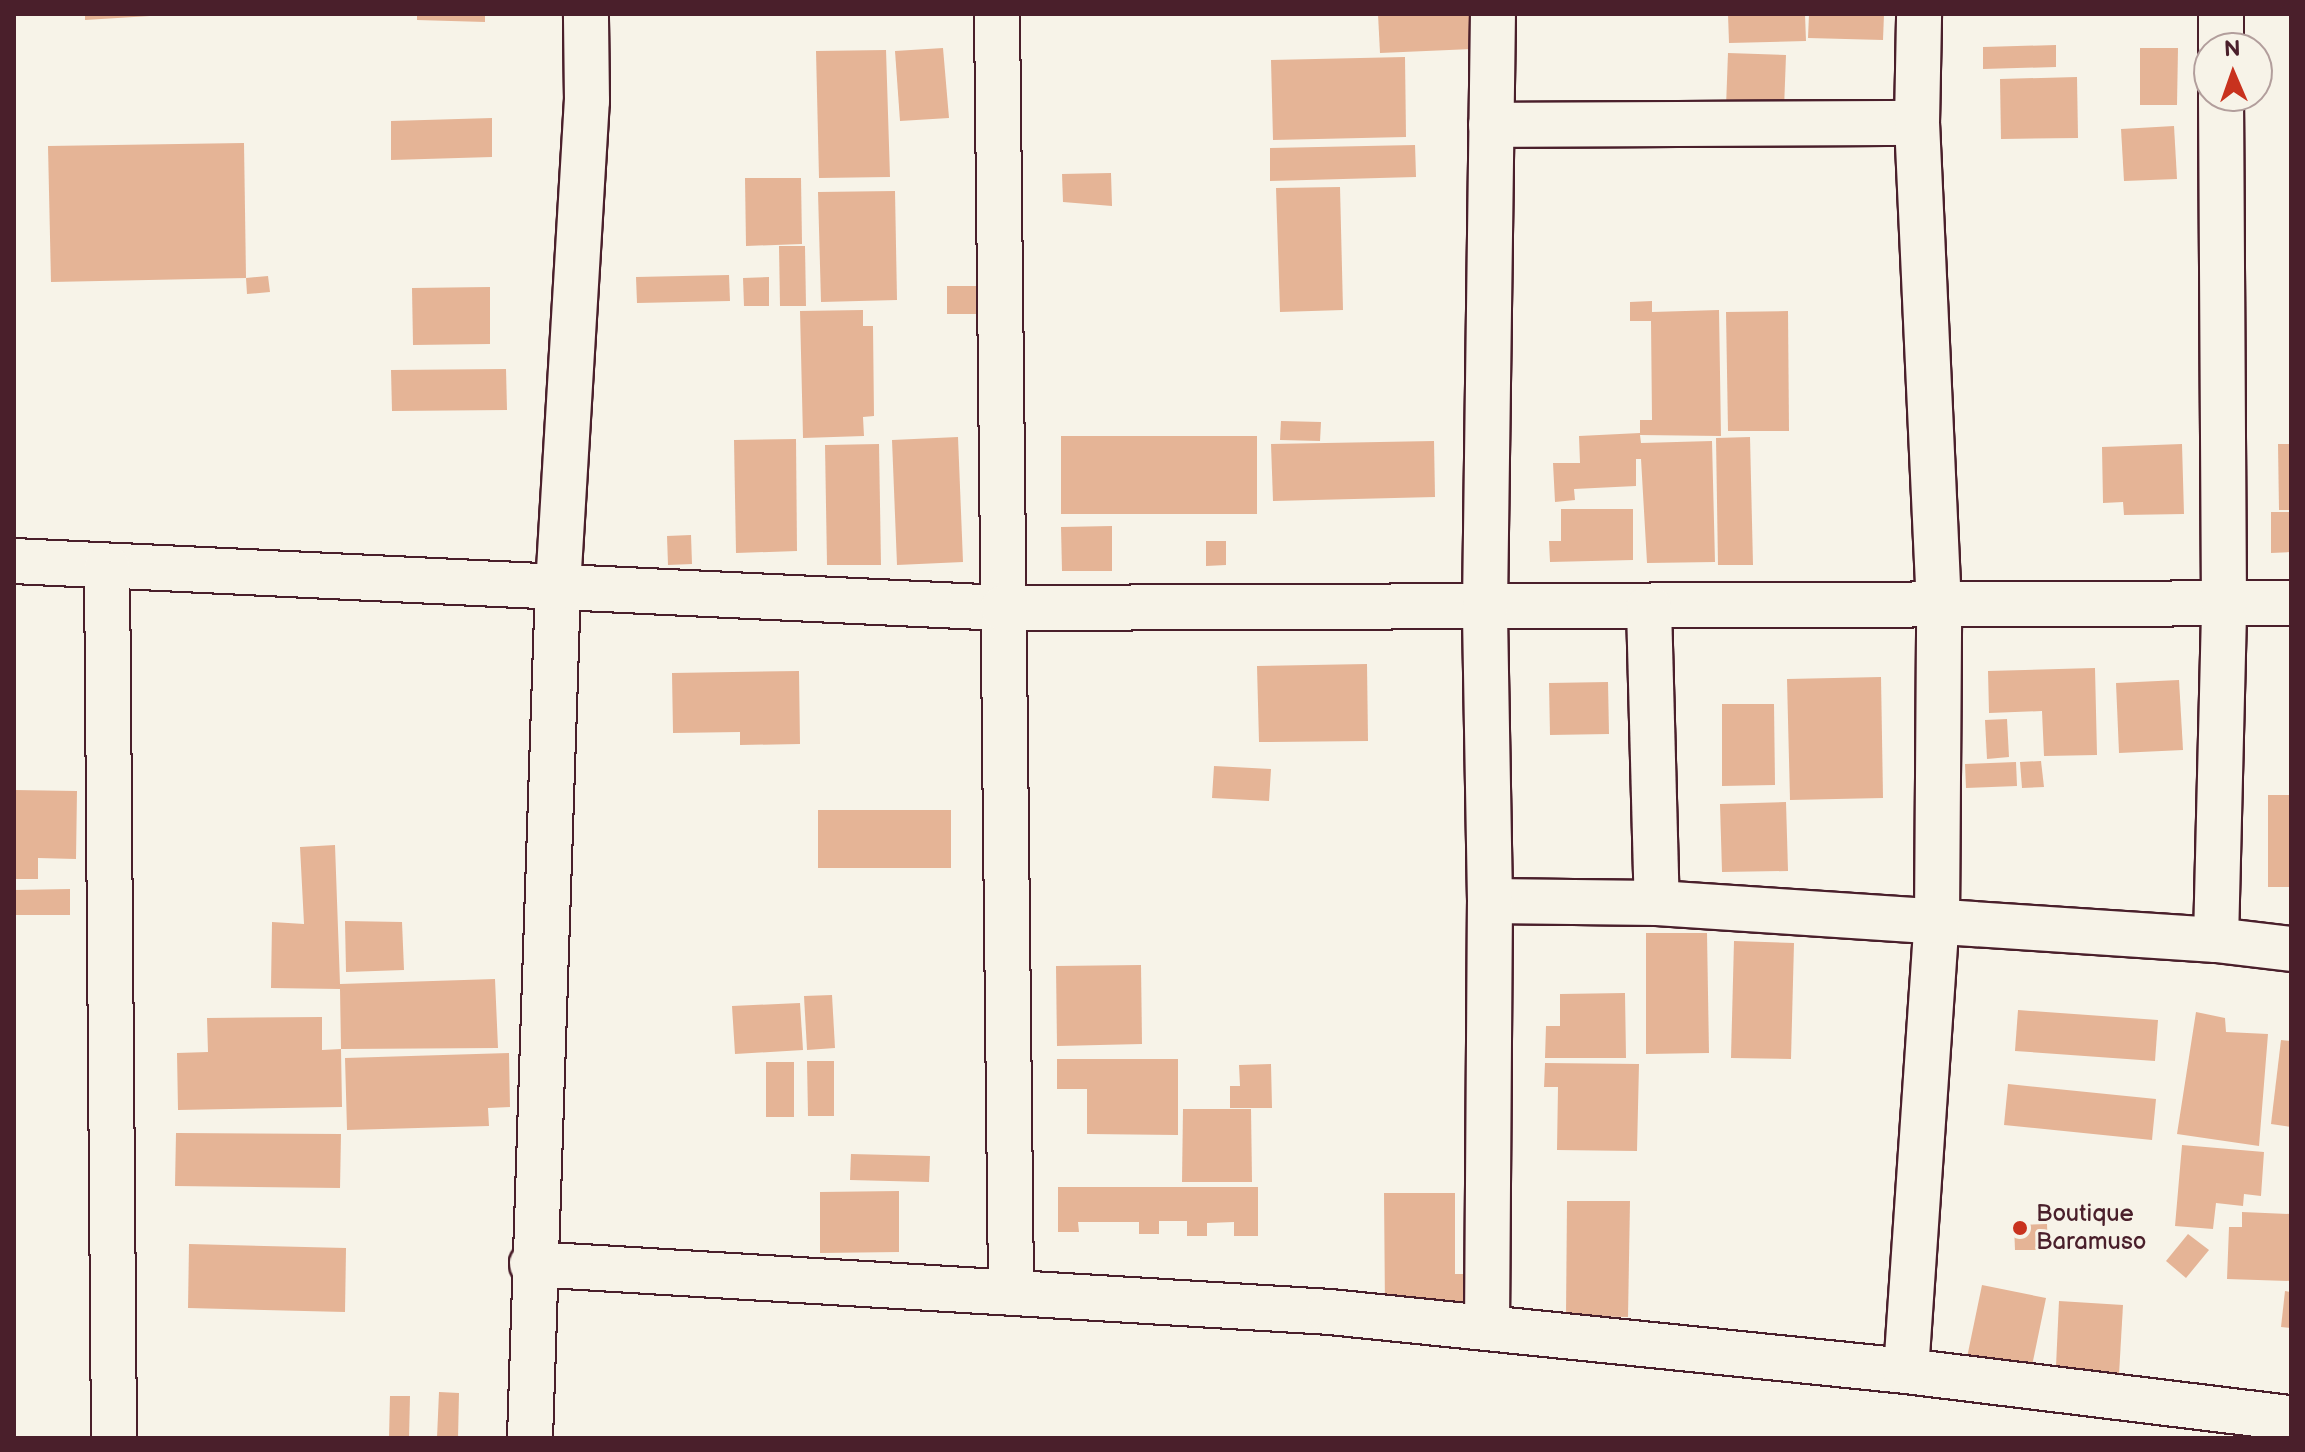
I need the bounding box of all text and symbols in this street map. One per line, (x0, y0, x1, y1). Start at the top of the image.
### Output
north arrow (2193, 32, 2273, 112)
text: N (2223, 36, 2241, 63)
place label: Boutique Baramuso (2036, 1200, 2146, 1256)
marker: Boutique Baramuso (2011, 1219, 2029, 1237)

